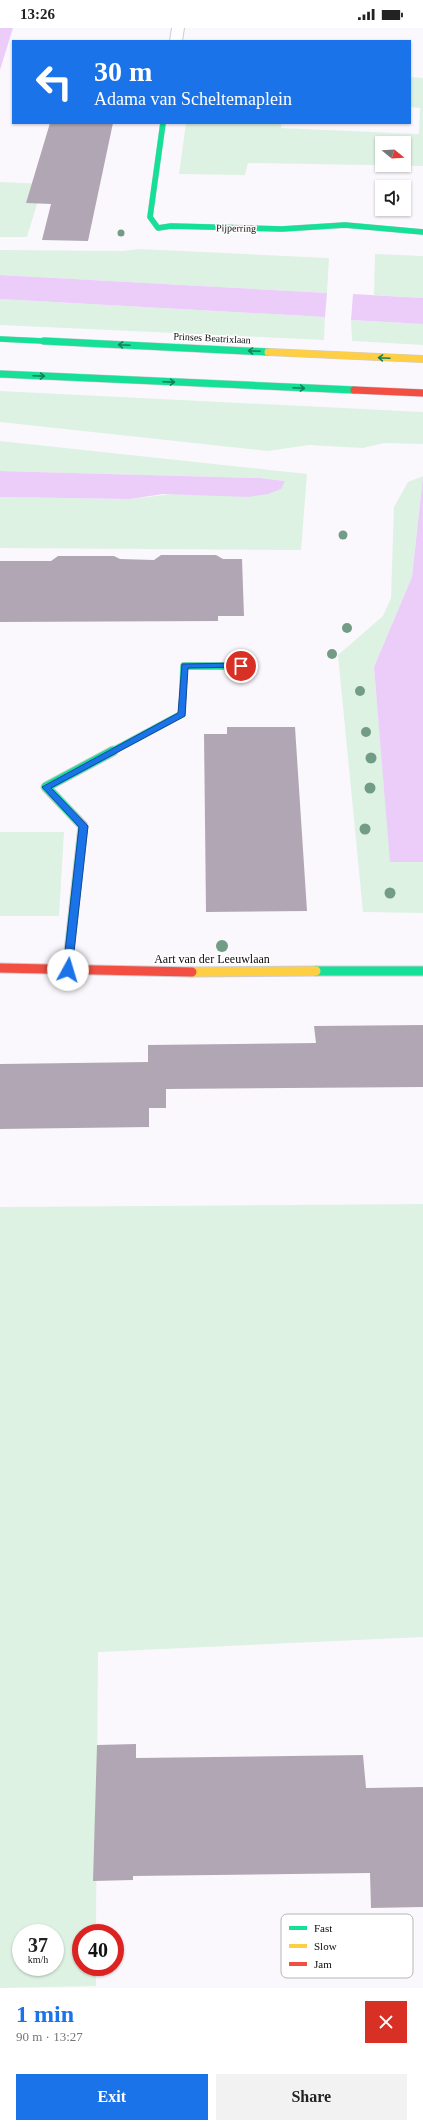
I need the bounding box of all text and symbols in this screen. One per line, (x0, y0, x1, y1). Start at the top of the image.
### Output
text: 13:26 (20, 6, 55, 22)
icon: left (28, 56, 80, 108)
text: 30 m (94, 56, 152, 87)
text: Adama van Scheltemaplein (94, 89, 292, 109)
north arrow (375, 136, 411, 172)
map controls (375, 136, 411, 216)
button: sound (375, 180, 411, 216)
street label: Pijperring (216, 222, 256, 234)
street label: Prinses Beatrixlaan (173, 330, 251, 346)
one-way arrow (118, 341, 131, 349)
one-way arrow (248, 348, 261, 355)
one-way arrow (378, 354, 391, 361)
one-way arrow (32, 372, 45, 380)
one-way arrow (162, 378, 175, 386)
one-way arrow (292, 384, 305, 391)
pin (224, 649, 258, 683)
icon: arrive (230, 655, 252, 677)
position arrow (47, 949, 89, 991)
street label: Aart van der Leeuwlaan (154, 952, 270, 966)
legend (281, 1914, 413, 1978)
text: Fast (314, 1922, 332, 1934)
speed limit sign: 40 (72, 1924, 124, 1976)
text: 37 (28, 1934, 48, 1956)
text: Slow (314, 1940, 337, 1952)
text: km/h (28, 1954, 48, 1965)
text: Jam (314, 1958, 332, 1970)
text: 1 min (16, 2001, 74, 2027)
button: close (365, 2001, 407, 2043)
text: 90 m · 13:27 (16, 2029, 83, 2044)
button: Exit (16, 2074, 208, 2120)
button: Share (216, 2074, 407, 2120)

